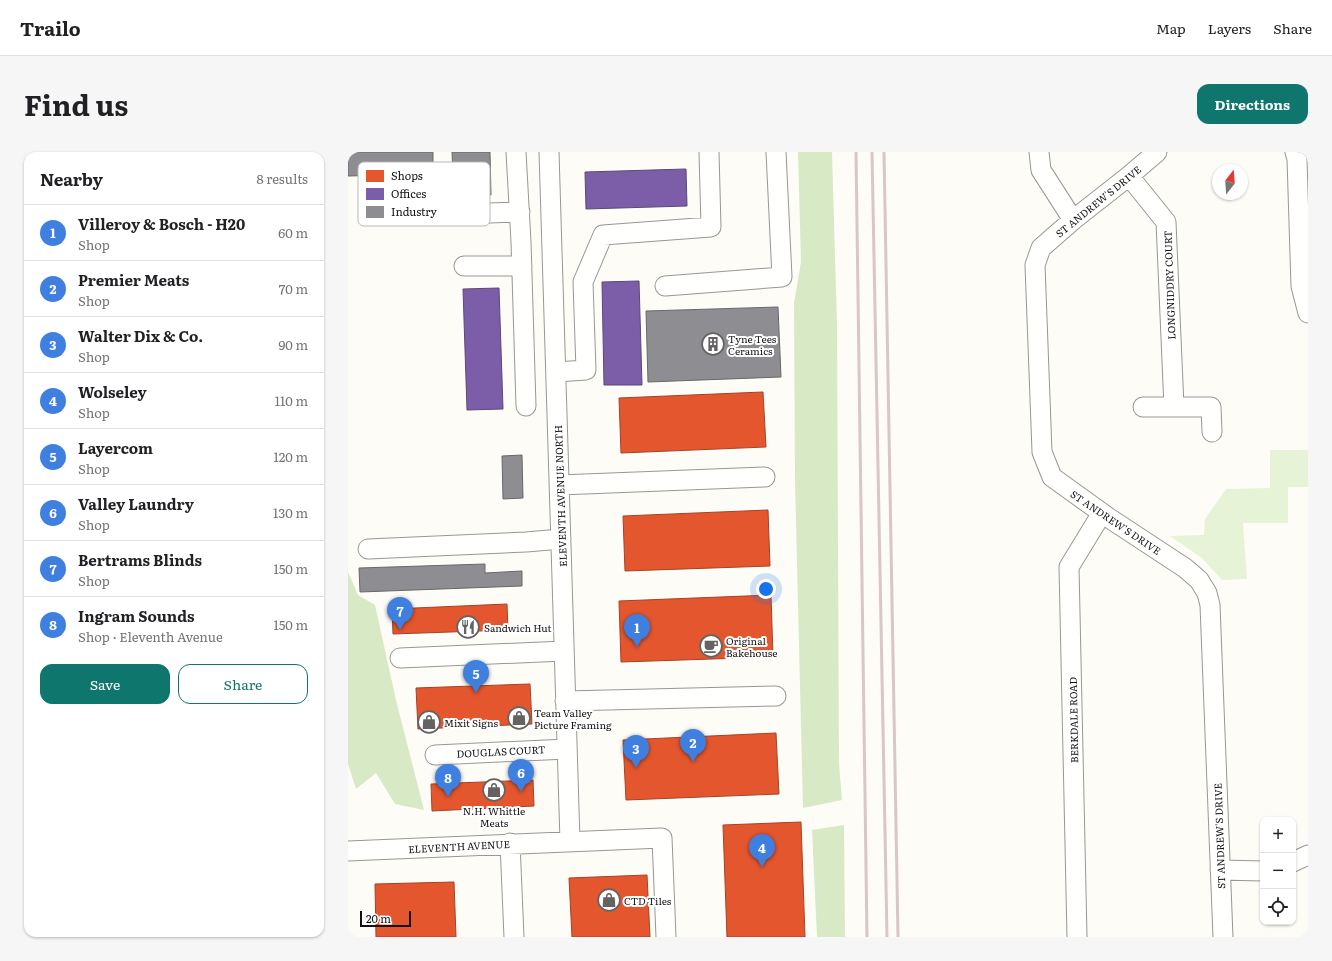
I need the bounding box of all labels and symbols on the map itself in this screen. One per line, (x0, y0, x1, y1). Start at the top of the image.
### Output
legend (358, 162, 490, 226)
street label: ST ANDREW'S DRIVE (1052, 162, 1144, 240)
north arrow (1212, 164, 1248, 200)
text: Shops (391, 167, 423, 183)
text: Offices (391, 185, 426, 201)
text: Industry (391, 203, 438, 219)
street label: LONGNIDDRY COURT (1160, 230, 1178, 340)
building icon: Tyne Tees Ceramics (700, 331, 726, 357)
place label: Tyne Tees Ceramics (728, 331, 777, 358)
street label: ELEVENTH AVENUE NORTH (550, 425, 570, 567)
street label: ST ANDREW'S DRIVE (1068, 486, 1164, 558)
your location (756, 579, 776, 599)
pin: 7 (387, 597, 413, 630)
restaurant icon: Sandwich Hut (455, 614, 481, 640)
pin: 1 (624, 614, 650, 647)
place label: Sandwich Hut (484, 620, 551, 635)
cafe icon: Original Bakehouse (698, 633, 724, 659)
place label: Original Bakehouse (726, 633, 777, 660)
pin: 5 (463, 660, 489, 693)
street label: BERKDALE ROAD (1065, 677, 1081, 763)
shop icon: Team Valley Picture Framing (506, 705, 532, 731)
place label: Team Valley Picture Framing (534, 705, 612, 732)
shop icon: Mixit Signs (416, 709, 442, 735)
place label: Mixit Signs (444, 715, 498, 730)
pin: 2 (680, 729, 706, 762)
pin: 3 (623, 735, 649, 768)
street label: DOUGLAS COURT (456, 741, 546, 761)
pin: 6 (508, 759, 534, 792)
pin: 8 (435, 764, 461, 797)
shop icon: N.H. Whittle Meats (481, 777, 507, 803)
street label: ST ANDREW'S DRIVE (1210, 783, 1228, 889)
place label: N.H. Whittle Meats (463, 803, 525, 830)
pin: 4 (749, 834, 775, 867)
street label: ELEVENTH AVENUE (408, 836, 510, 856)
shop icon: CTD Tiles (596, 887, 622, 913)
place label: CTD Tiles (624, 893, 672, 908)
scale bar (360, 909, 411, 928)

